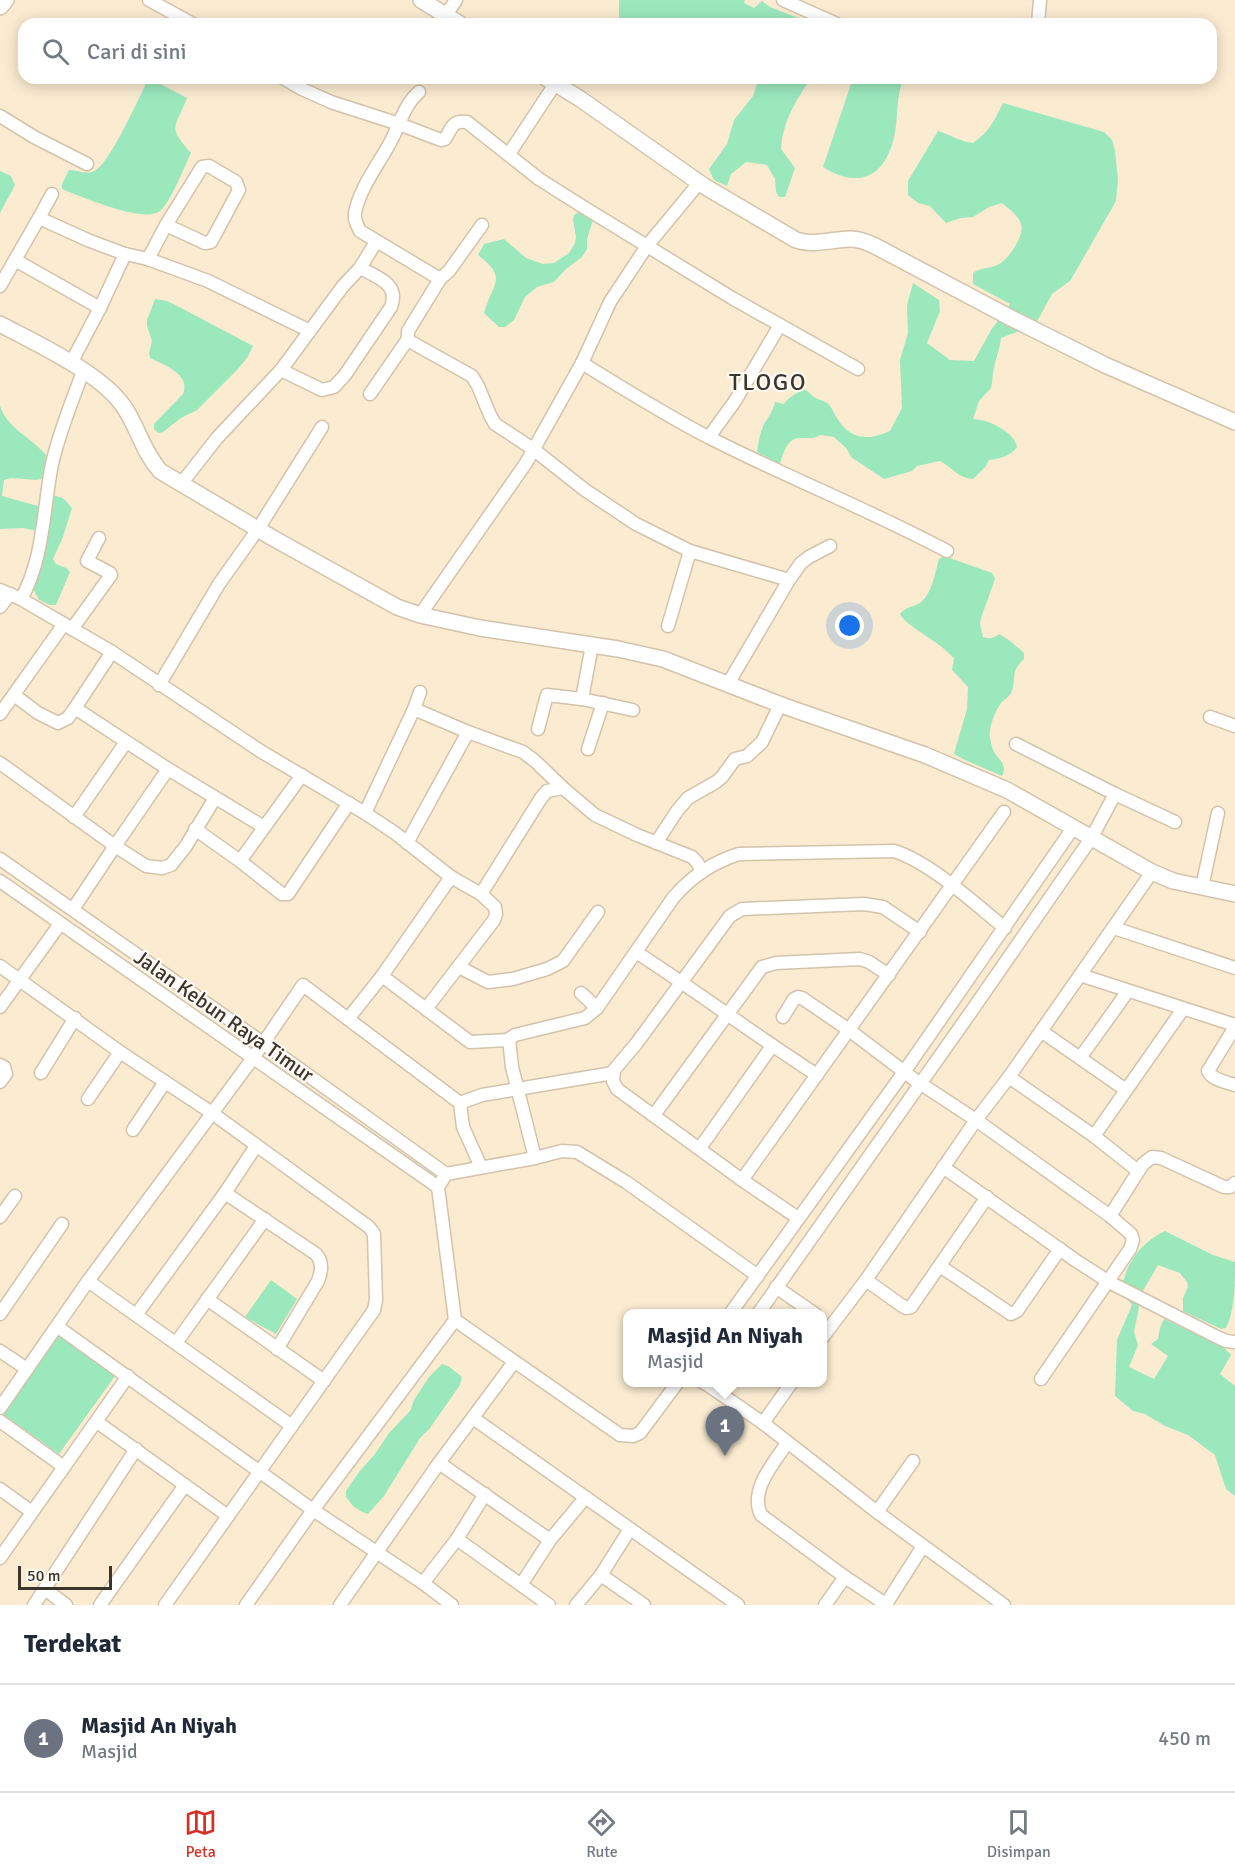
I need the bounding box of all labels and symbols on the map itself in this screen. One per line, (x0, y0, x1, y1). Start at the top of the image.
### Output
district label: TLOGO (729, 367, 807, 397)
your location (835, 611, 864, 640)
street label: Jalan Kebun Raya Timur (129, 944, 319, 1088)
pin: 1 (706, 1406, 744, 1456)
scale bar (18, 1563, 112, 1590)

